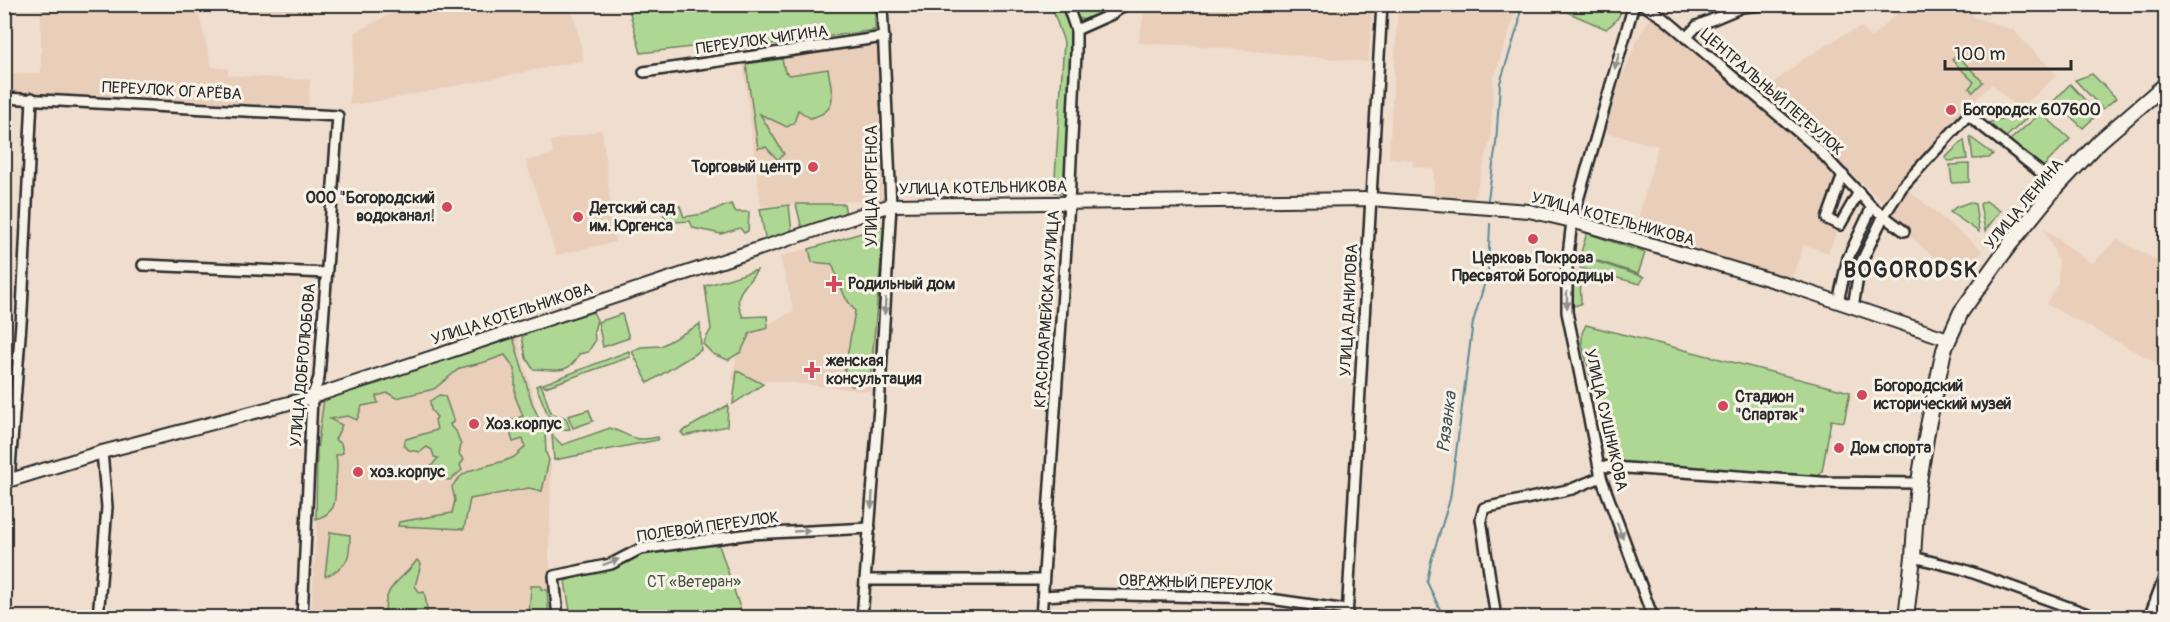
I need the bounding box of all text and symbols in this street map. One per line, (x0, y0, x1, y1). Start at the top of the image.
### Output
street label: ПЕРЕУЛОК ЧИГИНА (695, 21, 829, 59)
street label: ЦЕНТРАЛЬНЫЙ ПЕРЕУЛОК (1696, 24, 1848, 160)
scale bar (1945, 33, 2071, 71)
text: 100 m (1954, 43, 2006, 66)
one-way arrow (1612, 52, 1622, 70)
street label: ПЕРЕУЛОК ОГАРЁВА (101, 77, 243, 105)
place label: Богородск 607600 (1963, 100, 2101, 120)
marker: Богородск 607600 (1944, 103, 1958, 117)
street label: УЛИЦА ЮРГЕНСА (862, 125, 882, 247)
street label: УЛИЦА ЛЕНИНА (1980, 155, 2068, 253)
place label: Торговый центр (690, 157, 801, 177)
marker: Торговый центр (806, 160, 820, 174)
street label: УЛИЦА КОТЕЛЬНИКОВА (899, 177, 1067, 199)
place label: ООО "Богородский водоканал! (305, 188, 435, 226)
street label: УЛИЦА КОТЕЛЬНИКОВА (1529, 188, 1697, 250)
place label: Детский сад им. Юргенса (589, 198, 676, 236)
marker: ООО "Богородский водоканал! (440, 200, 454, 214)
street label: КРАСНОАРМЕЙСКАЯ УЛИЦА (1030, 209, 1064, 409)
marker: Детский сад им. Юргенса (571, 210, 585, 224)
marker: Церковь Покрова Пресвятой Богородицы (1526, 232, 1540, 246)
street label: УЛИЦА ДАНИЛОВА (1336, 243, 1362, 377)
place label: Церковь Покрова Пресвятой Богородицы (1452, 248, 1614, 286)
district label: BOGORODSK (1843, 256, 1979, 284)
place label: Родильный дом (848, 274, 955, 294)
marker: Родильный дом (825, 275, 843, 293)
street label: УЛИЦА КОТЕЛЬНИКОВА (429, 278, 595, 350)
street label: УЛИЦА ДОБРОЛЮБОВА (286, 282, 320, 448)
one-way arrow (1562, 291, 1572, 310)
one-way arrow (880, 296, 889, 315)
street label: УЛИЦА СУШНИКОВА (1580, 347, 1632, 493)
place label: женская консультация (825, 351, 922, 389)
marker: женская консультация (803, 361, 821, 379)
place label: Богородский исторический музей (1873, 376, 2012, 414)
place label: Стадион "Спартак" (1735, 387, 1805, 425)
marker: Богородский исторический музей (1855, 388, 1869, 402)
water label: Рязанка (1432, 389, 1462, 454)
marker: Стадион "Спартак" (1716, 399, 1730, 413)
place label: Хоз.корпус (486, 414, 562, 434)
marker: Хоз.корпус (467, 417, 481, 431)
place label: Дом спорта (1850, 438, 1932, 458)
marker: Дом спорта (1832, 441, 1846, 455)
place label: хоз.корпус (369, 462, 445, 482)
marker: хоз.корпус (351, 465, 365, 479)
one-way arrow (867, 491, 877, 510)
street label: ПОЛЕВОЙ ПЕРЕУЛОК (636, 507, 780, 547)
one-way arrow (1616, 522, 1626, 540)
one-way arrow (793, 527, 812, 536)
one-way arrow (602, 557, 620, 566)
street label: ОВРАЖНЫЙ ПЕРЕУЛОК (1118, 570, 1274, 596)
park label: СТ «Ветеран» (647, 572, 741, 592)

